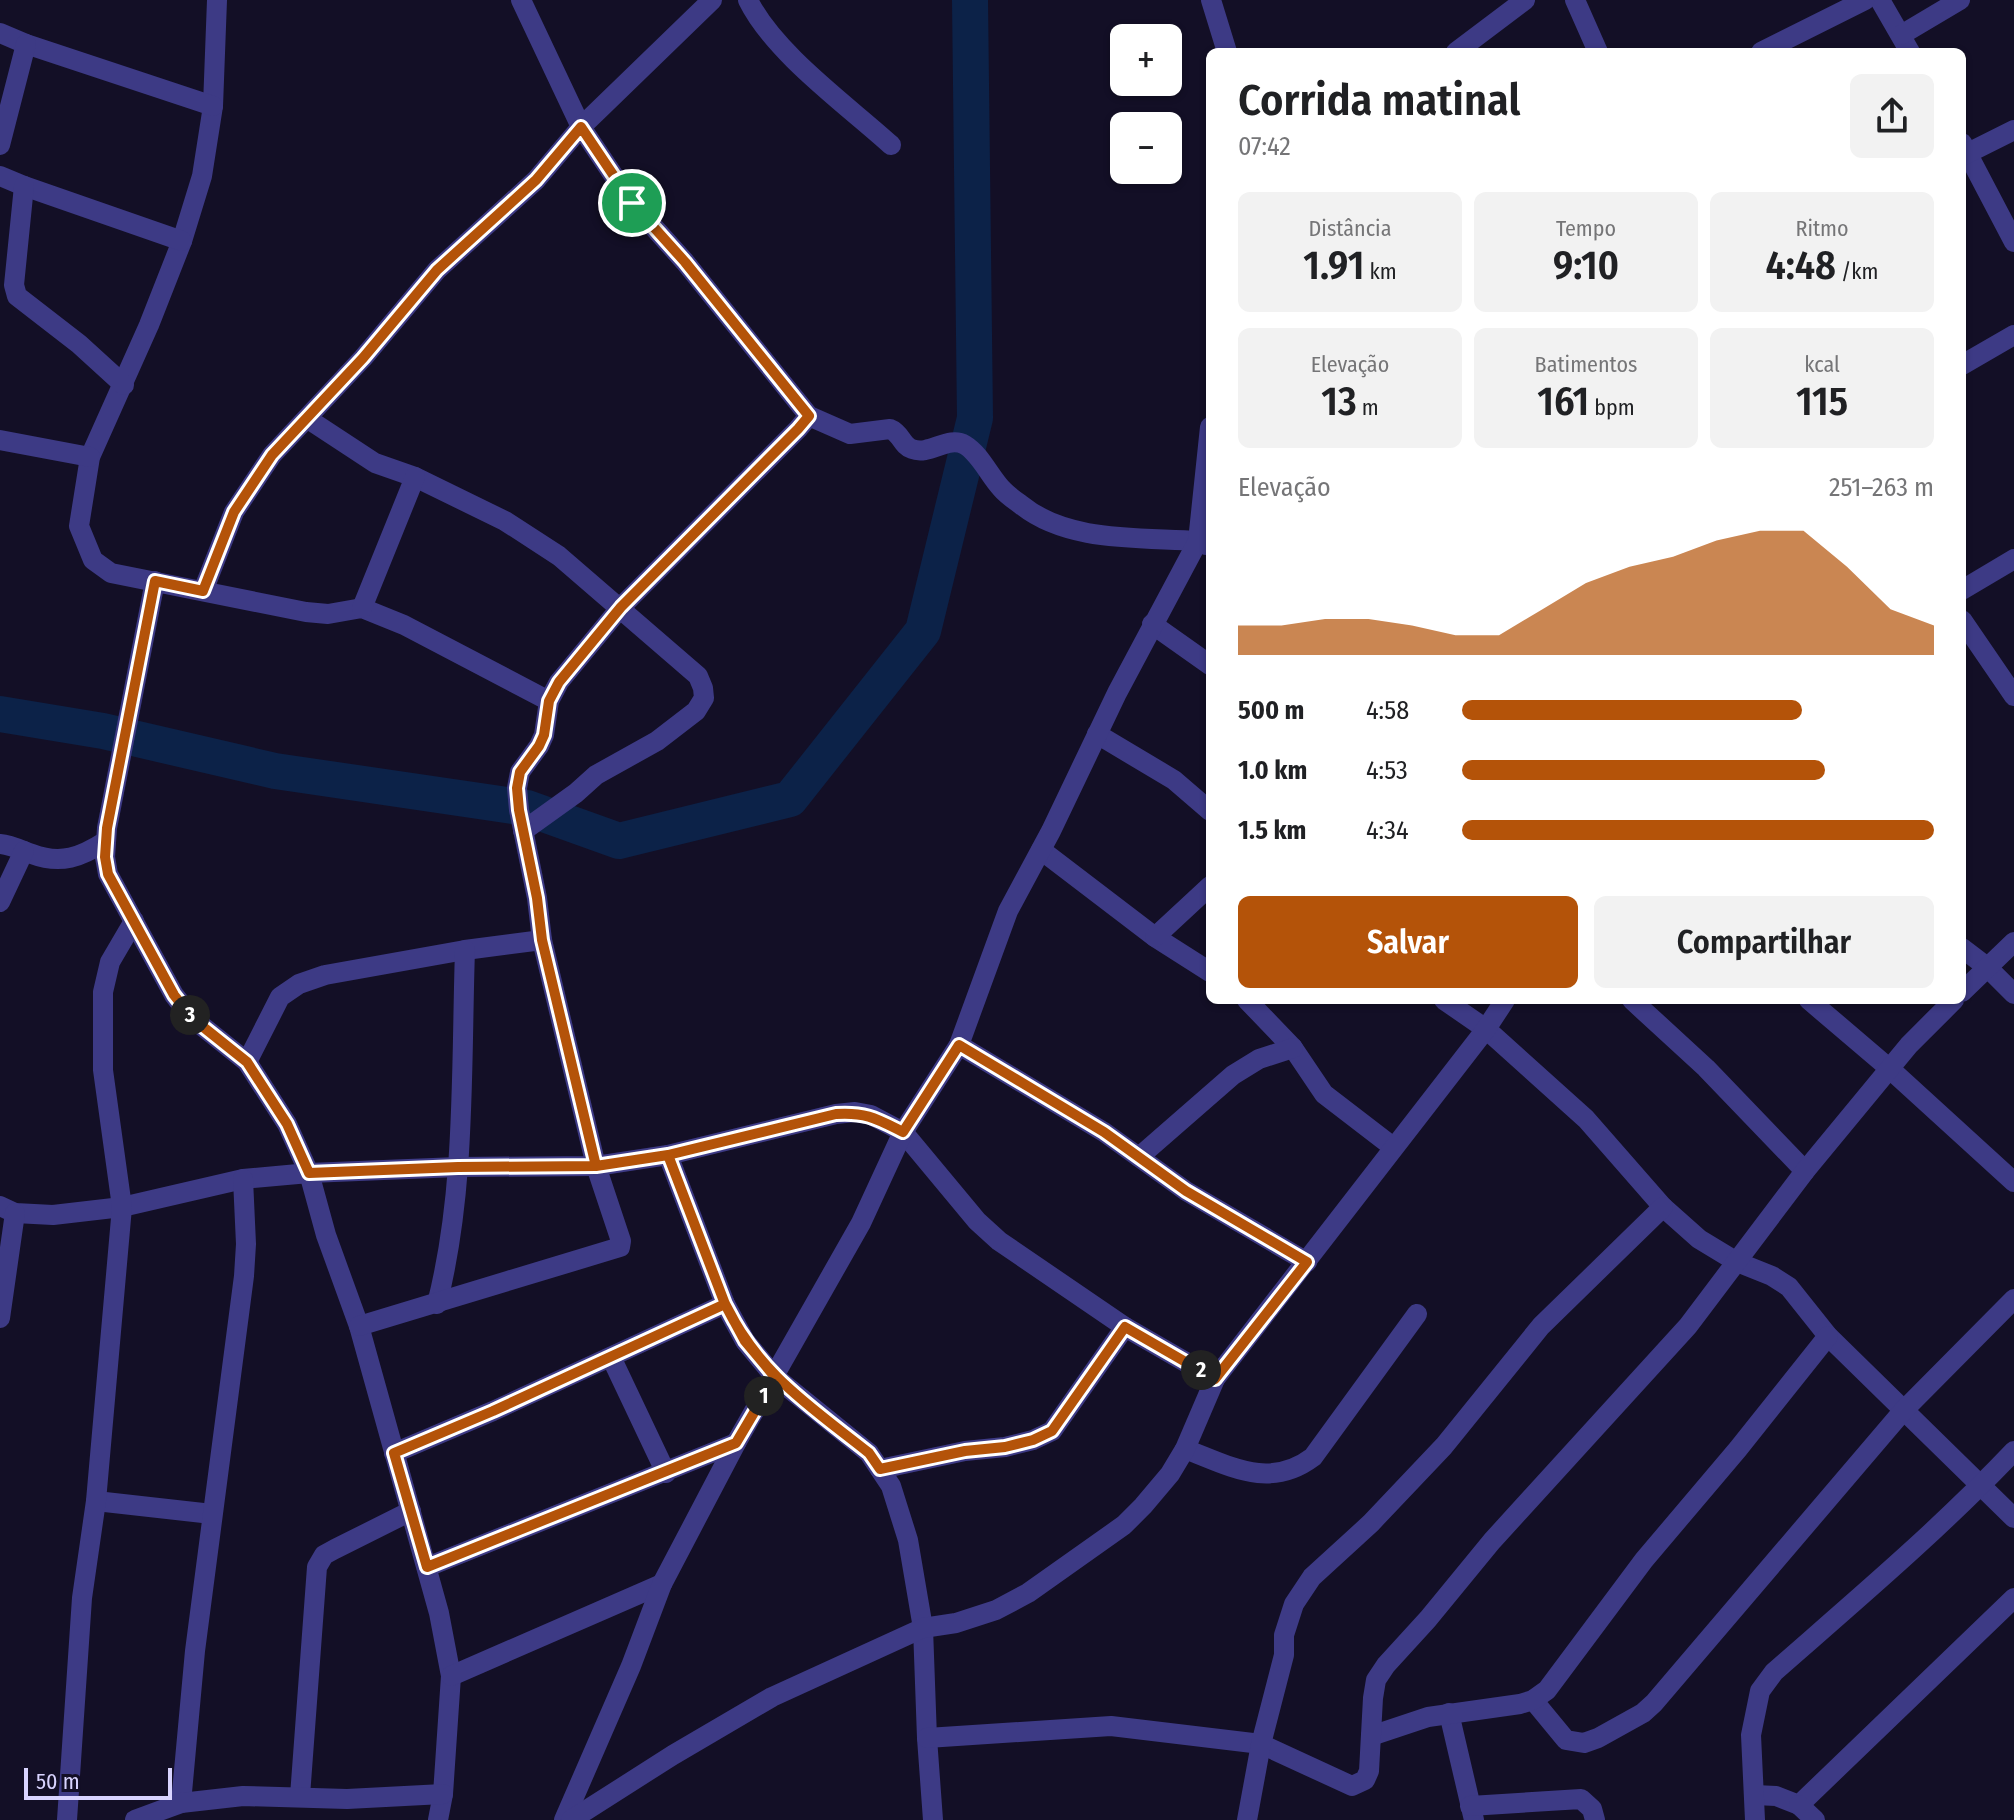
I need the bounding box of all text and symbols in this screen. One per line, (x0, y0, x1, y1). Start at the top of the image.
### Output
map controls (1110, 24, 1182, 184)
button: + (1110, 24, 1182, 96)
text: Corrida matinal (1238, 74, 1520, 127)
button: share (1850, 74, 1934, 158)
button: − (1110, 112, 1182, 184)
text: 07:42 (1238, 131, 1291, 162)
pin (598, 169, 666, 237)
icon: arrive (610, 181, 654, 225)
text: Distância (1309, 215, 1391, 242)
text: Tempo (1556, 215, 1616, 242)
text: Ritmo (1795, 215, 1849, 242)
text: 1.91 (1303, 242, 1364, 290)
text: 9:10 (1553, 242, 1619, 290)
text: 4:48 (1766, 242, 1836, 290)
text: km (1364, 258, 1397, 285)
text: /km (1836, 258, 1878, 285)
text: Elevação (1311, 351, 1389, 378)
text: Batimentos (1535, 351, 1637, 378)
text: kcal (1804, 351, 1840, 378)
text: 13 (1321, 378, 1357, 426)
text: 161 (1537, 378, 1589, 426)
text: 115 (1796, 378, 1848, 426)
text: m (1357, 394, 1379, 421)
text: bpm (1589, 394, 1635, 421)
text: Elevação (1238, 472, 1331, 503)
text: 251–263 m (1829, 472, 1934, 503)
text: 500 m (1238, 695, 1304, 726)
text: 4:58 (1366, 695, 1409, 726)
text: 1.0 km (1238, 755, 1307, 786)
text: 4:53 (1366, 755, 1408, 786)
text: 1.5 km (1238, 815, 1306, 846)
text: 4:34 (1366, 815, 1409, 846)
button: Salvar (1238, 896, 1578, 988)
button: Compartilhar (1594, 896, 1934, 988)
pin: 3 (170, 995, 210, 1035)
text: 3 (185, 1001, 195, 1028)
pin: 2 (1181, 1350, 1221, 1390)
text: 2 (1196, 1356, 1206, 1383)
pin: 1 (744, 1376, 784, 1416)
text: 1 (759, 1382, 769, 1409)
scale bar (24, 1764, 172, 1800)
text: 50 m (36, 1768, 80, 1795)

